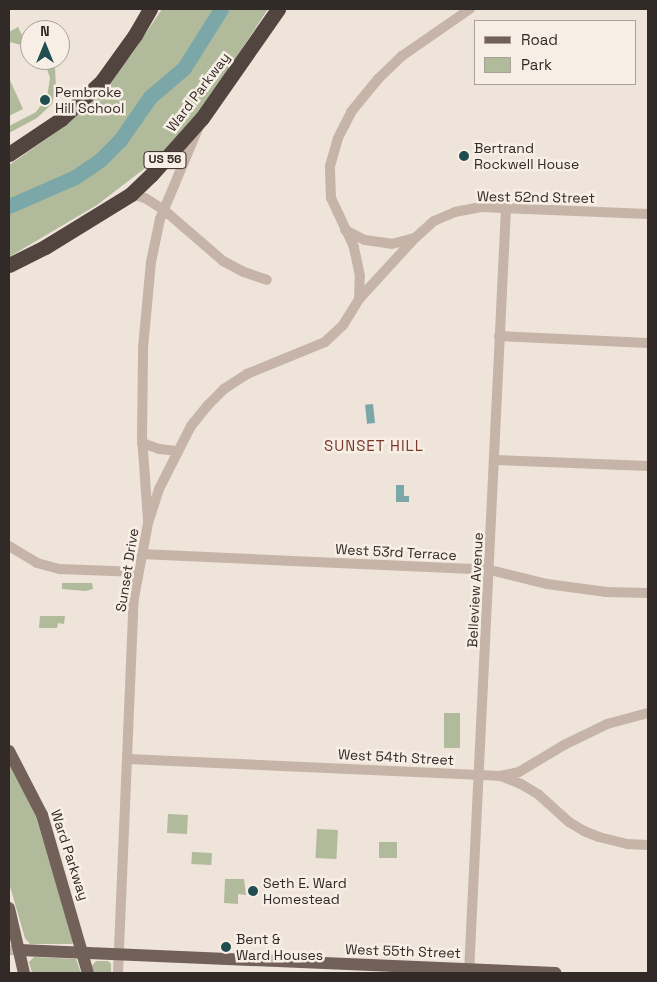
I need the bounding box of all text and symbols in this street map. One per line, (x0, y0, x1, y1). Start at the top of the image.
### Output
north arrow (20, 20, 70, 70)
legend (474, 20, 637, 85)
text: N (40, 22, 50, 40)
text: Road (521, 30, 558, 49)
street label: Ward Parkway (163, 49, 233, 135)
text: Park (521, 55, 552, 74)
place label: Pembroke Hill School (55, 84, 124, 116)
marker: Pembroke Hill School (39, 94, 51, 106)
place label: Bertrand Rockwell House (474, 140, 579, 172)
road number: US 56 (142, 150, 188, 170)
marker: Bertrand Rockwell House (458, 150, 470, 162)
street label: West 52nd Street (477, 188, 595, 206)
district label: SUNSET HILL (322, 437, 426, 455)
street label: Sunset Drive (112, 527, 142, 613)
street label: Belleview Avenue (464, 532, 486, 648)
street label: West 53rd Terrace (335, 540, 457, 564)
street label: West 54th Street (338, 746, 454, 768)
street label: Ward Parkway (47, 807, 93, 903)
place label: Seth E. Ward Homestead (263, 875, 347, 908)
marker: Seth E. Ward Homestead (247, 885, 259, 897)
place label: Bent & Ward Houses (236, 931, 323, 964)
marker: Bent & Ward Houses (220, 941, 232, 953)
street label: West 55th Street (345, 941, 461, 961)

